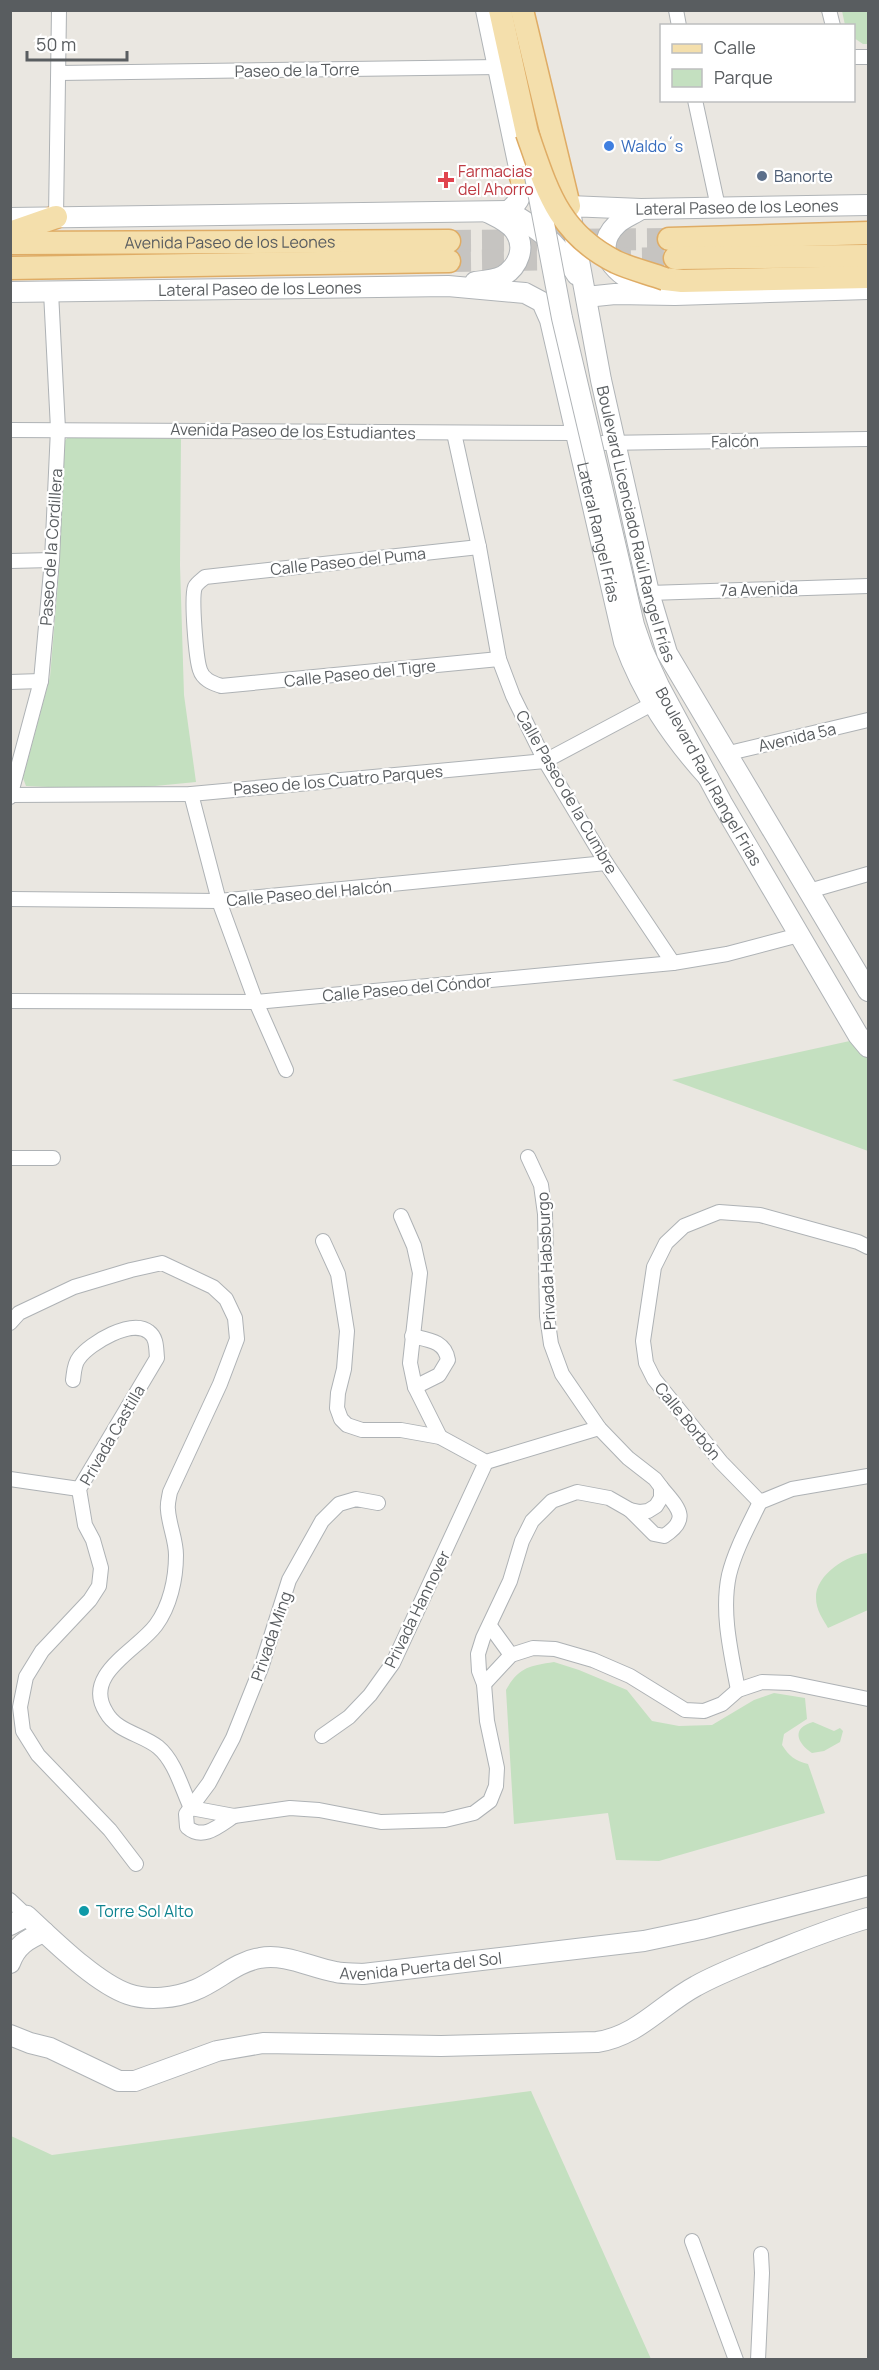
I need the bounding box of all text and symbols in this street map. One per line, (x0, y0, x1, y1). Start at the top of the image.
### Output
scale bar (27, 24, 128, 62)
legend (660, 24, 855, 102)
text: 50 m (36, 32, 76, 56)
text: Calle (714, 35, 756, 59)
street label: Paseo de la Torre (234, 58, 360, 82)
text: Parque (714, 65, 773, 89)
place label: Waldo´s (621, 135, 683, 157)
marker: Waldo´s (602, 139, 616, 153)
place label: Farmacias del Ahorro (458, 160, 534, 200)
place label: Banorte (774, 165, 833, 187)
marker: Banorte (755, 169, 769, 183)
marker: Farmacias del Ahorro (439, 173, 453, 187)
street label: Lateral Paseo de los Leones (635, 194, 839, 220)
street label: Avenida Paseo de los Leones (124, 231, 336, 253)
street label: Lateral Paseo de los Leones (158, 276, 362, 301)
street label: Boulevard Licenciado Raúl Rangel Frías (592, 384, 681, 666)
street label: Avenida Paseo de los Estudiantes (170, 418, 416, 444)
street label: Falcón (711, 430, 759, 452)
street label: Lateral Rangel Frías (572, 460, 625, 604)
street label: Paseo de la Cordillera (35, 468, 67, 626)
street label: Calle Paseo del Puma (269, 542, 427, 580)
street label: 7a Avenida (720, 577, 798, 601)
street label: Calle Paseo del Tigre (283, 654, 437, 692)
street label: Boulevard Raul Rangel Frias (651, 683, 767, 870)
street label: Calle Paseo de la Cumbre (511, 706, 623, 878)
street label: Avenida 5a (756, 717, 838, 757)
street label: Paseo de los Cuatro Parques (232, 760, 444, 800)
street label: Calle Paseo del Halcón (225, 875, 393, 911)
street label: Calle Paseo del Cóndor (321, 970, 493, 1006)
street label: Privada Habsburgo (531, 1191, 561, 1331)
street label: Calle Borbón (650, 1378, 726, 1464)
street label: Privada Castilla (74, 1381, 150, 1489)
street label: Privada Hannover (379, 1546, 455, 1671)
street label: Privada Ming (245, 1588, 297, 1684)
place label: Torre Sol Alto (96, 1900, 193, 1922)
marker: Torre Sol Alto (77, 1904, 91, 1918)
street label: Avenida Puerta del Sol (339, 1947, 503, 1985)

